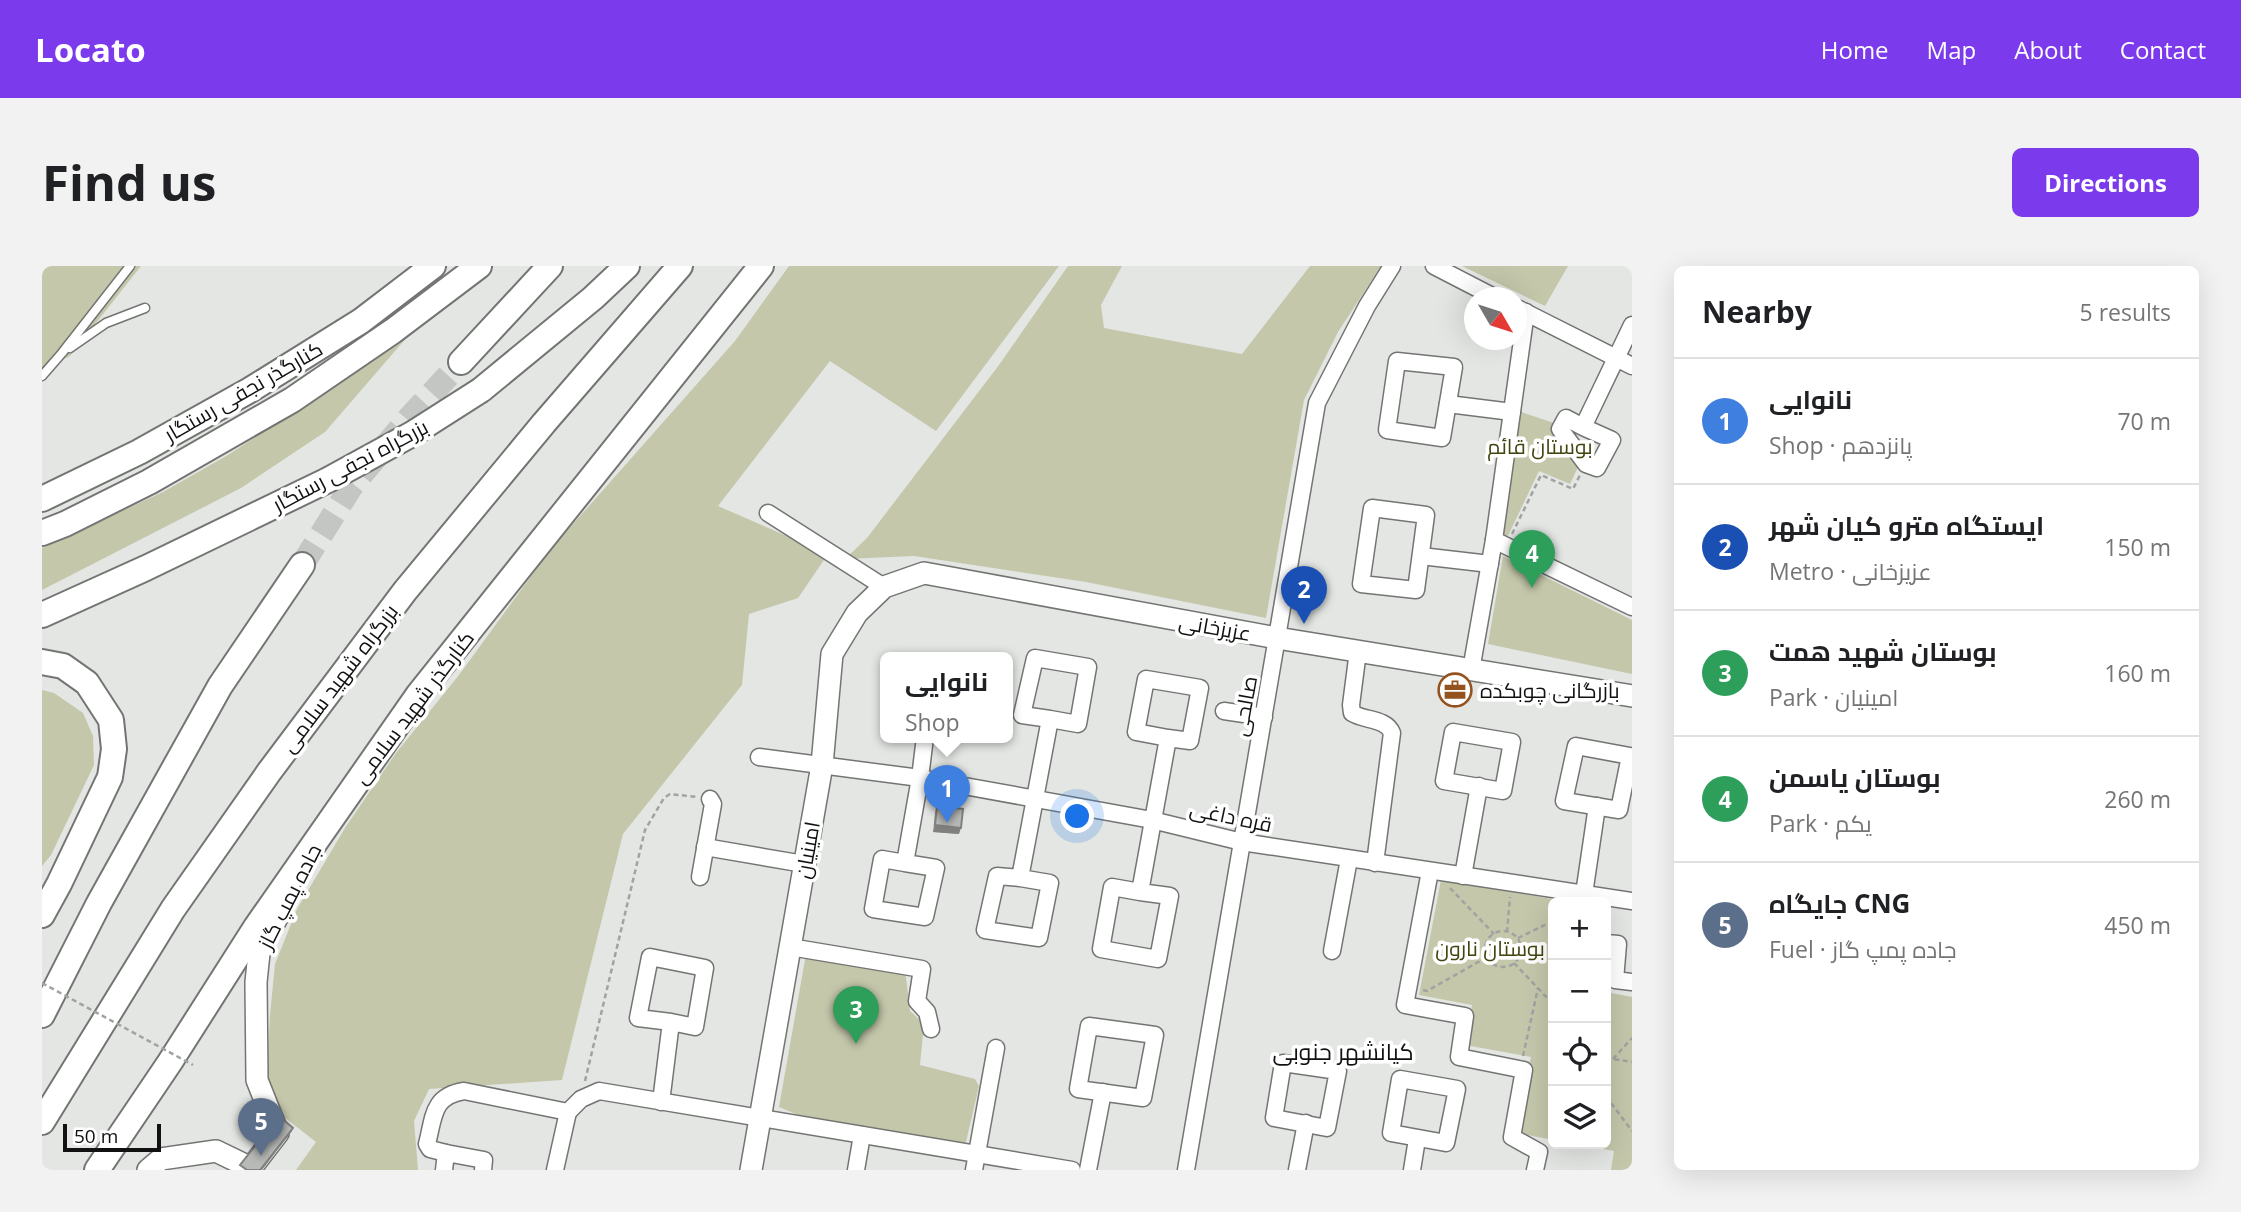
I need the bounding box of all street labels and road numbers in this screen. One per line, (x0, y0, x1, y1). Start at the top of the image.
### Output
street label: کنارگذر نجفی رستگار (158, 334, 327, 448)
street label: بزرگراه نجفی رستگار (266, 412, 433, 518)
street label: بزرگراه شهید سلامی (274, 598, 404, 758)
street label: عزیزخانی (1177, 607, 1253, 647)
street label: کنارگذر شهید سلامی (346, 625, 480, 789)
street label: صالحی (1225, 674, 1263, 738)
street label: قره داغی (1187, 794, 1275, 838)
street label: امینیان (788, 819, 826, 881)
street label: جاده پمپ گاز (250, 839, 328, 954)

